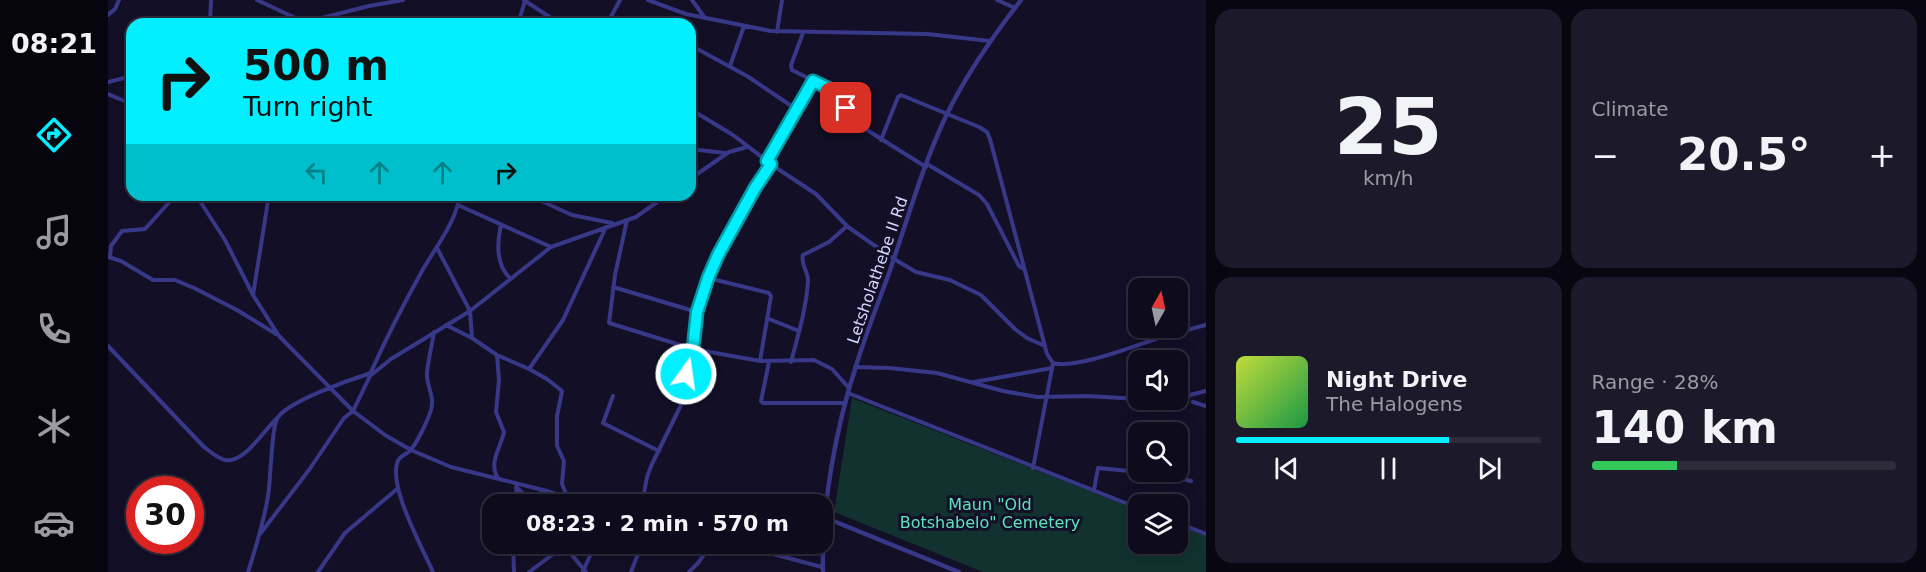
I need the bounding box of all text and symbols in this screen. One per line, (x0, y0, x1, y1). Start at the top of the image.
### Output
text: 08:21 (11, 28, 97, 59)
text: 500 m (243, 41, 389, 90)
icon: right (144, 42, 222, 120)
pin (820, 82, 871, 133)
text: 25 (1334, 82, 1443, 172)
text: Turn right (243, 91, 372, 122)
icon: arrive (829, 91, 862, 124)
text: Climate (1592, 97, 1668, 121)
icon: directions (33, 114, 75, 156)
text: 20.5° (1677, 128, 1811, 181)
text: − (1592, 136, 1619, 175)
text: + (1868, 136, 1896, 175)
icon: left (300, 156, 333, 189)
icon: ahead (363, 156, 396, 189)
icon: ahead (426, 156, 459, 189)
icon: right (489, 156, 522, 189)
text: km/h (1363, 166, 1413, 190)
street label: Letsholathebe II Rd (843, 194, 912, 346)
icon: music (33, 211, 75, 253)
north arrow (1128, 278, 1188, 338)
map controls (1128, 278, 1188, 554)
icon: phone (33, 308, 75, 350)
position arrow (654, 342, 718, 406)
button: sound (1128, 350, 1188, 410)
text: Night Drive (1326, 367, 1467, 392)
text: Range · 28% (1592, 370, 1718, 394)
text: The Halogens (1326, 392, 1463, 416)
text: 140 km (1592, 401, 1778, 454)
icon: climate (33, 405, 75, 447)
button: search (1128, 422, 1188, 482)
icon: previous (1270, 452, 1303, 485)
icon: pause (1372, 452, 1405, 485)
icon: next (1473, 452, 1506, 485)
speed limit sign: 30 (126, 476, 204, 554)
button: layers (1128, 494, 1188, 554)
park label: Maun "Old Botshabelo" Cemetery (900, 495, 1080, 532)
icon: car (33, 502, 75, 544)
text: 08:23 · 2 min · 570 m (526, 511, 789, 536)

